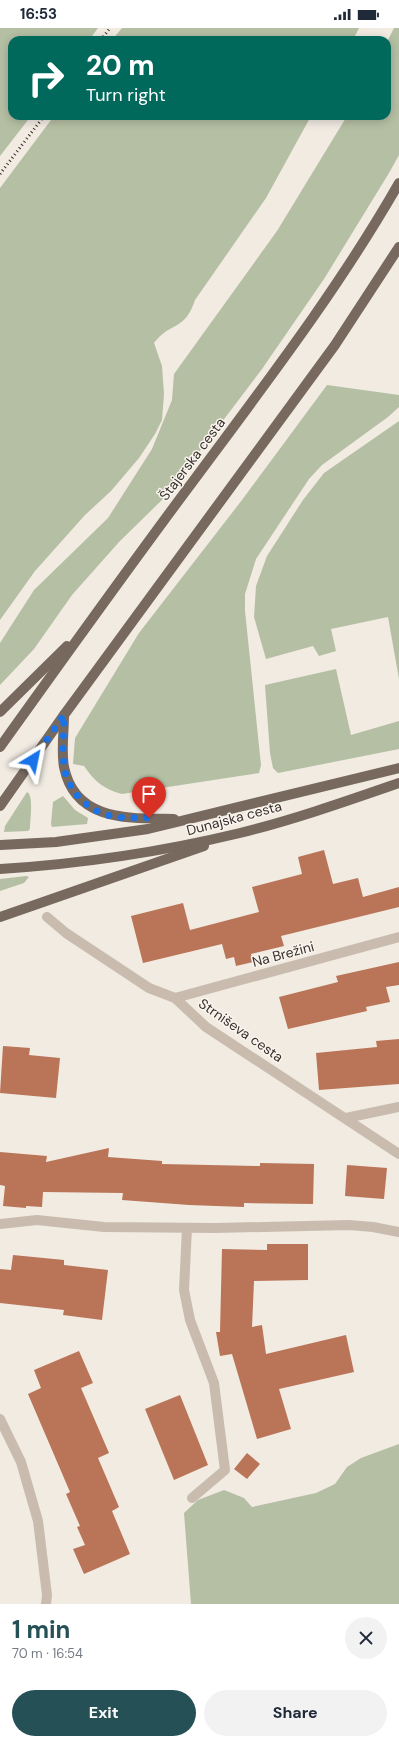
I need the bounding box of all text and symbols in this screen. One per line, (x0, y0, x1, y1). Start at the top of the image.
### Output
text: 16:53 (20, 4, 57, 24)
text: 20 m (86, 47, 155, 84)
icon: right (20, 52, 72, 104)
text: Turn right (86, 83, 166, 107)
street label: Štajerska cesta (155, 414, 229, 504)
position arrow (12, 739, 54, 781)
pin (132, 777, 166, 818)
icon: arrive (138, 783, 160, 805)
street label: Dunajska cesta (184, 797, 284, 839)
street label: Na Brežini (250, 937, 316, 971)
street label: Strniševa cesta (195, 994, 287, 1066)
text: 1 min (12, 1614, 70, 1645)
button: close (345, 1617, 387, 1659)
text: 70 m · 16:54 (12, 1645, 83, 1662)
button: Exit (12, 1690, 196, 1736)
button: Share (204, 1690, 387, 1736)

